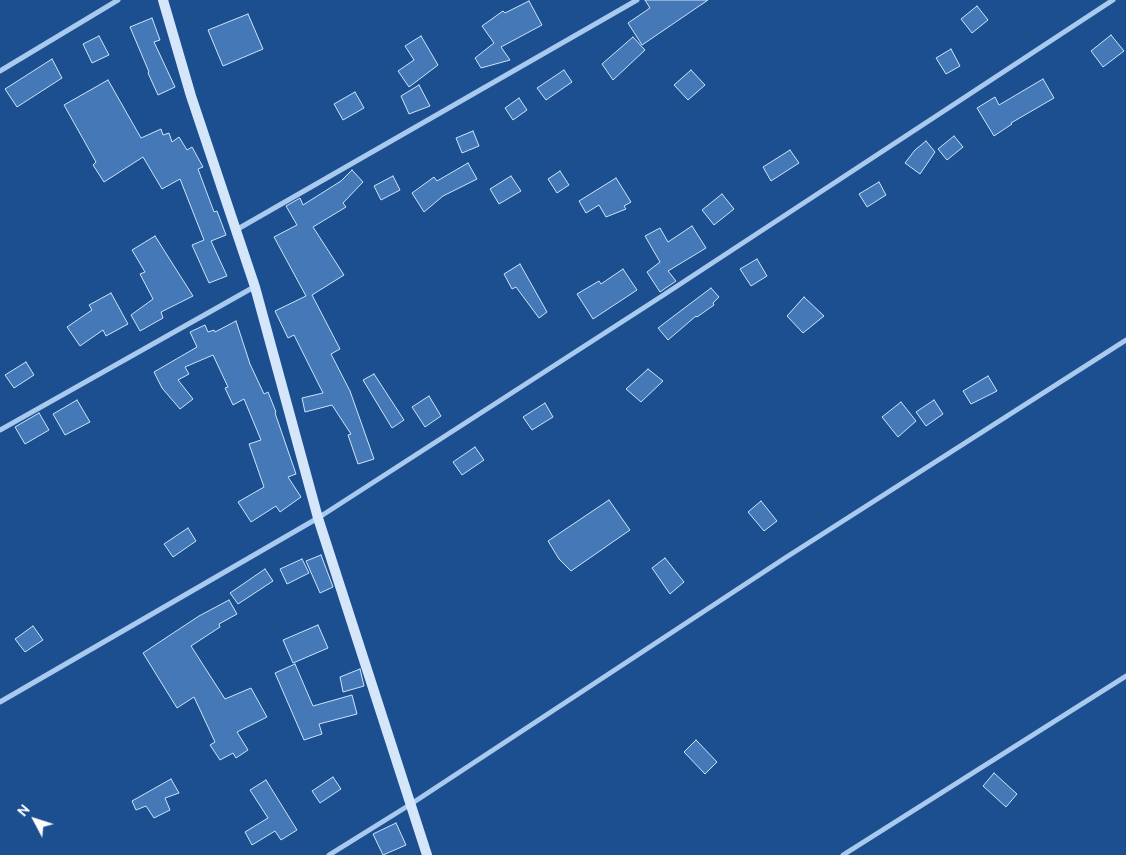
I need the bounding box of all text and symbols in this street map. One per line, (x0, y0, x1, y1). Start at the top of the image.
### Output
north arrow (10, 795, 60, 845)
text: N (14, 801, 33, 820)

